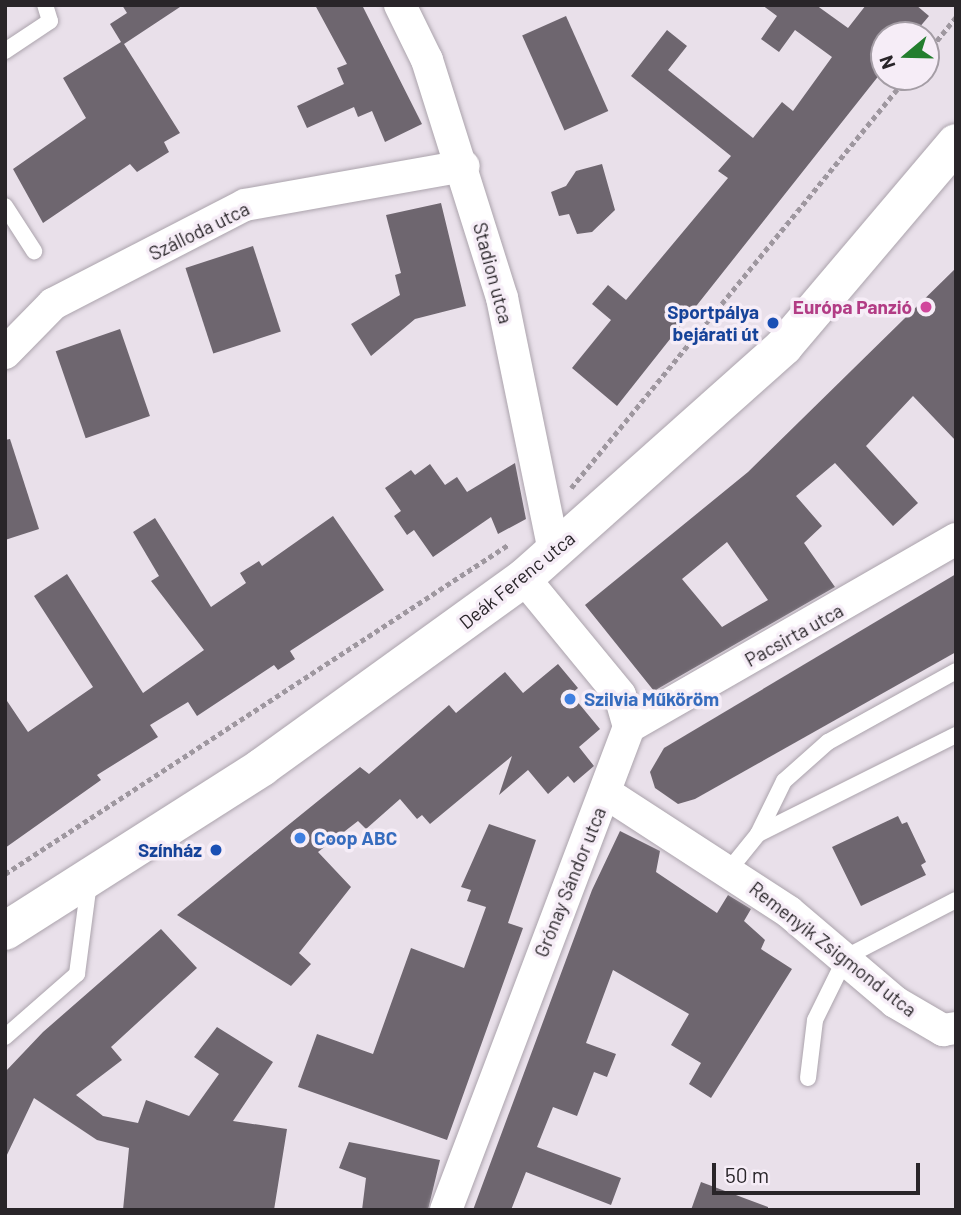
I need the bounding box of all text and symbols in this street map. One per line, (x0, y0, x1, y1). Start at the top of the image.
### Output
north arrow (870, 21, 940, 91)
text: N (874, 53, 899, 72)
street label: Szálloda utca (145, 197, 253, 265)
street label: Stadion utca (469, 220, 517, 326)
place label: Európa Panzió (793, 296, 912, 318)
marker: Európa Panzió (918, 299, 934, 315)
place label: Sportpálya bejárati út (667, 301, 759, 345)
marker: Sportpálya bejárati út (765, 315, 781, 331)
street label: Deák Ferenc utca (455, 526, 579, 634)
street label: Pacsirta utca (741, 599, 847, 671)
place label: Szilvia Műköröm (584, 688, 719, 710)
marker: Szilvia Műköröm (562, 691, 578, 707)
street label: Grónay Sándor utca (530, 804, 610, 960)
place label: Coop ABC (314, 827, 397, 849)
marker: Coop ABC (292, 830, 308, 846)
place label: Színház (138, 839, 202, 861)
marker: Színház (208, 842, 224, 858)
street label: Remenyik Zsigmond utca (745, 877, 921, 1021)
scale bar (716, 1148, 924, 1192)
text: 50 m (725, 1162, 769, 1187)

